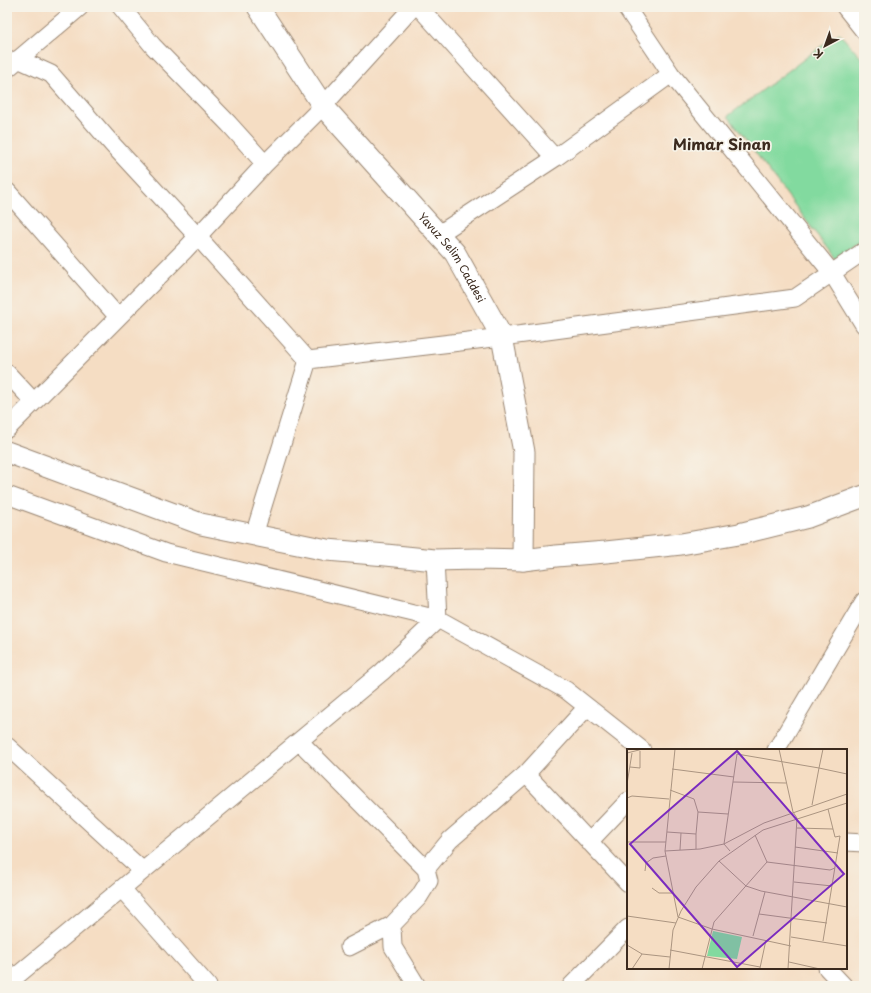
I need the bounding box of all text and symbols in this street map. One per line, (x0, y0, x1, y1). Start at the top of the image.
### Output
north arrow (805, 26, 845, 66)
text: K (809, 45, 827, 63)
district label: Mimar Sinan (673, 132, 771, 155)
street label: Yavuz Selim Caddesi (415, 209, 490, 305)
inset map (627, 749, 847, 969)

